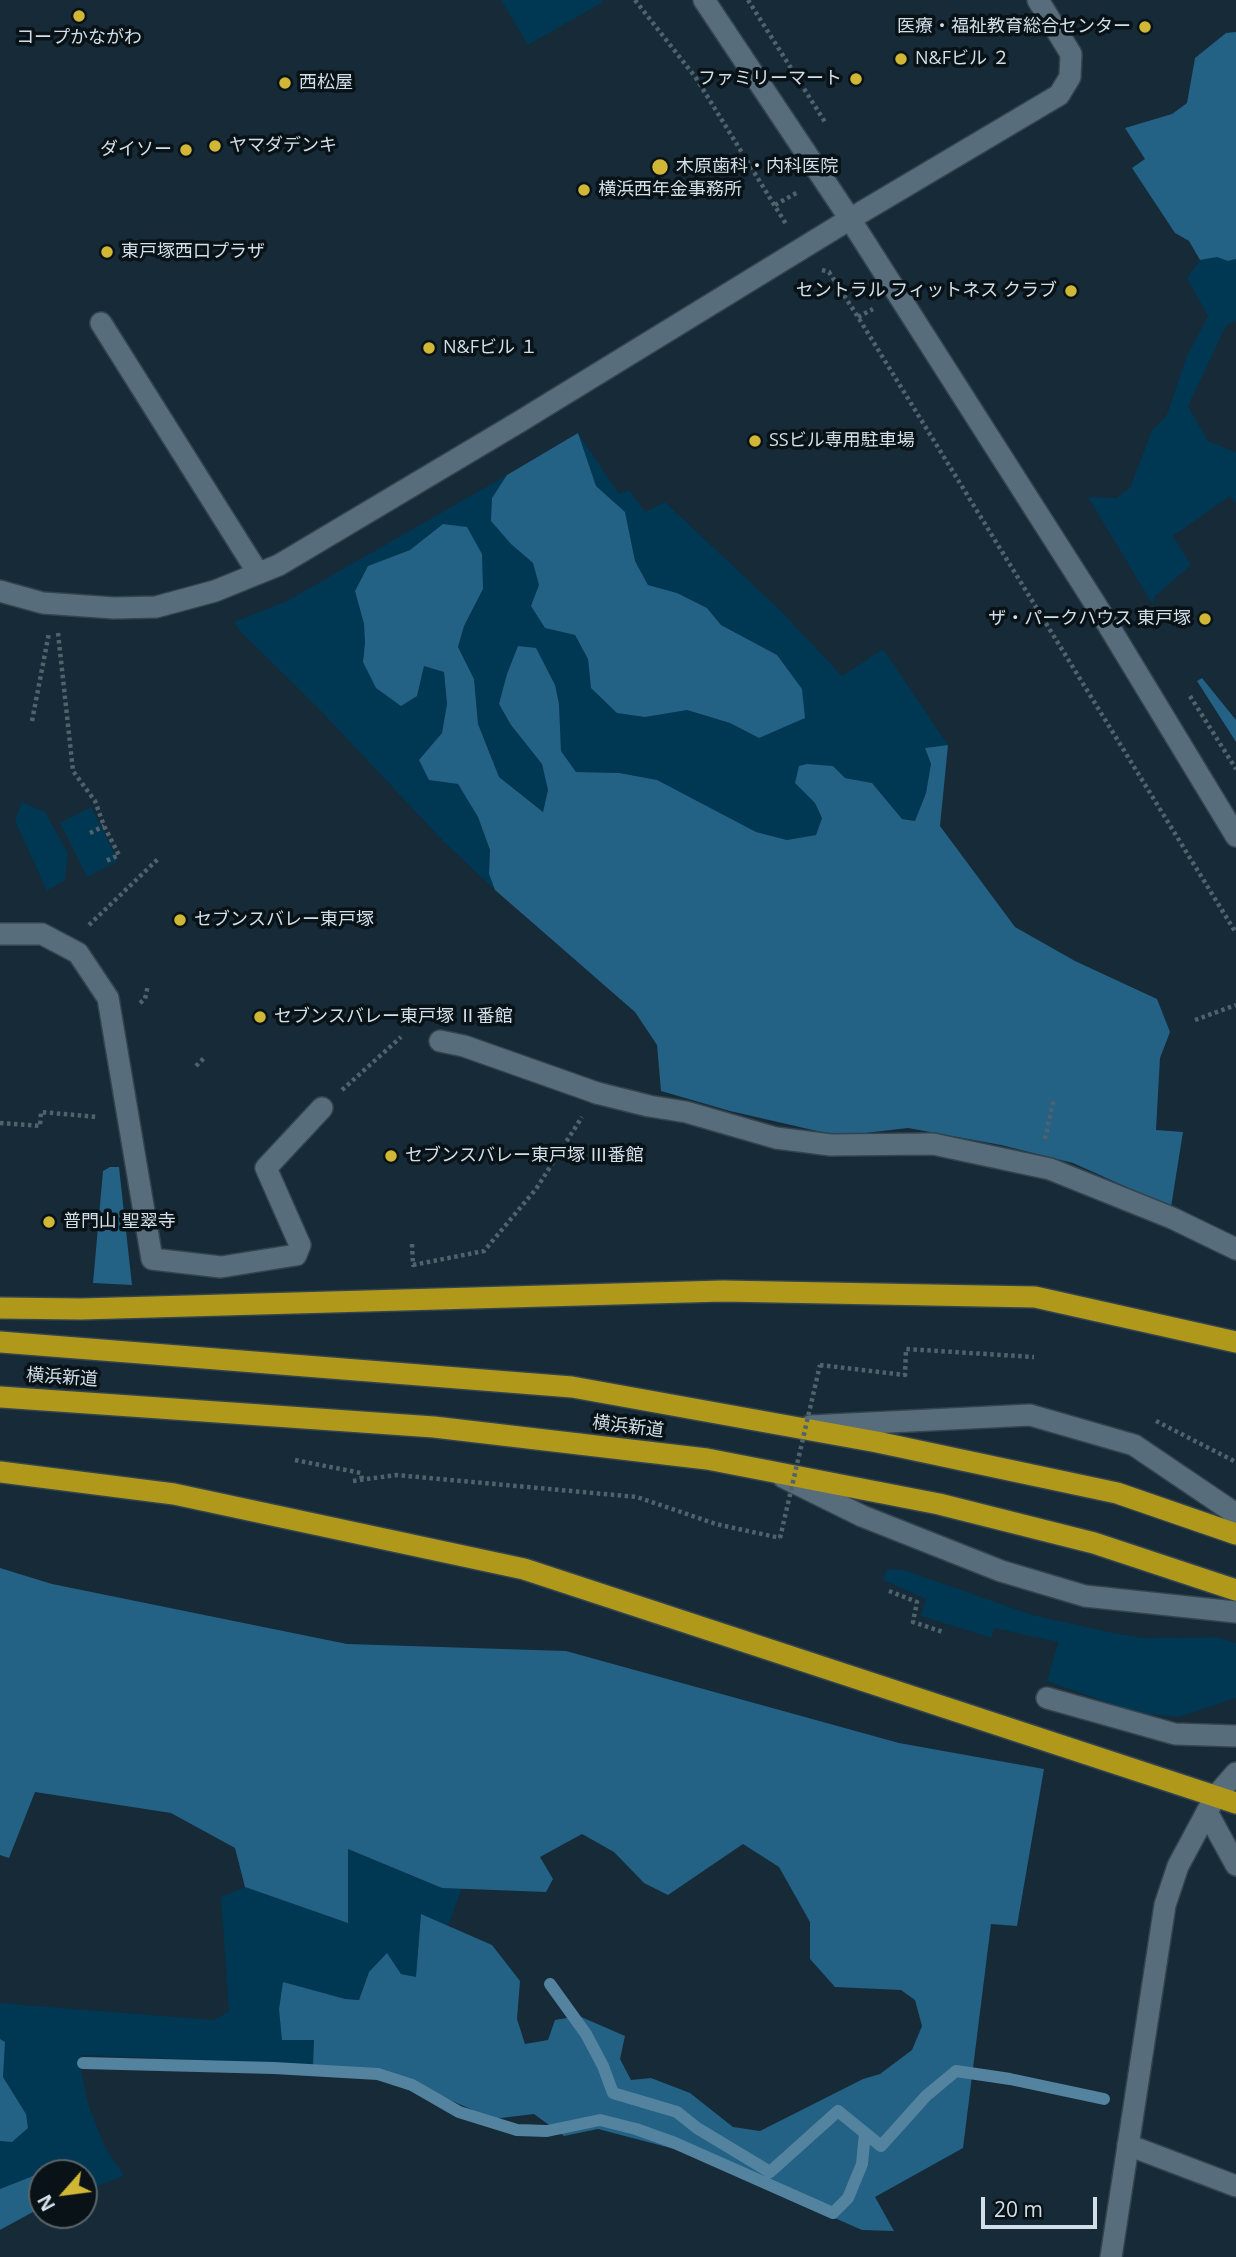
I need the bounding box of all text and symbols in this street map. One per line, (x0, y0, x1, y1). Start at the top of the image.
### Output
marker: コープかながわ (71, 8, 87, 24)
place label: 医療・福祉教育総合センター (897, 16, 1131, 38)
marker: 医療・福祉教育総合センター (1137, 19, 1153, 35)
place label: コープかながわ (16, 27, 142, 49)
place label: N&Fビル ２ (915, 48, 1010, 70)
marker: N&Fビル ２ (893, 51, 909, 67)
place label: ファミリーマート (698, 68, 842, 90)
marker: ファミリーマート (848, 71, 864, 87)
place label: 西松屋 (299, 72, 353, 94)
marker: 西松屋 (277, 75, 293, 91)
place label: ヤマダデンキ (229, 135, 337, 157)
marker: ヤマダデンキ (207, 138, 223, 154)
place label: ダイソー (100, 139, 172, 161)
marker: ダイソー (178, 142, 194, 158)
place label: 木原歯科・内科医院 (676, 156, 838, 178)
marker: 木原歯科・内科医院 (650, 157, 670, 177)
place label: 横浜西年金事務所 (598, 179, 742, 201)
marker: 横浜西年金事務所 (576, 182, 592, 198)
place label: 東戸塚西口プラザ (121, 241, 265, 263)
marker: 東戸塚西口プラザ (99, 244, 115, 260)
place label: セントラル フィットネス クラブ (796, 280, 1057, 302)
marker: セントラル フィットネス クラブ (1063, 283, 1079, 299)
place label: N&Fビル １ (443, 337, 538, 359)
marker: N&Fビル １ (421, 340, 437, 356)
place label: SSビル専用駐車場 (769, 430, 915, 452)
marker: SSビル専用駐車場 (747, 433, 763, 449)
place label: ザ・パークハウス 東戸塚 (988, 608, 1191, 630)
marker: ザ・パークハウス 東戸塚 (1197, 611, 1213, 627)
place label: セブンスバレー東戸塚 (194, 909, 374, 931)
marker: セブンスバレー東戸塚 (172, 912, 188, 928)
place label: セブンスバレー東戸塚 Ⅱ番館 (274, 1006, 513, 1028)
marker: セブンスバレー東戸塚 Ⅱ番館 (252, 1009, 268, 1025)
place label: セブンスバレー東戸塚 Ⅲ番館 (405, 1145, 644, 1167)
marker: セブンスバレー東戸塚 Ⅲ番館 (383, 1148, 399, 1164)
place label: 普門山 聖翠寺 (63, 1211, 176, 1233)
marker: 普門山 聖翠寺 (41, 1214, 57, 1230)
street label: 横浜新道 (25, 1365, 99, 1391)
street label: 横浜新道 (591, 1412, 665, 1442)
north arrow (28, 2159, 98, 2229)
scale bar (984, 2184, 1100, 2228)
text: N (31, 2190, 61, 2216)
text: 20 m (994, 2195, 1043, 2223)

